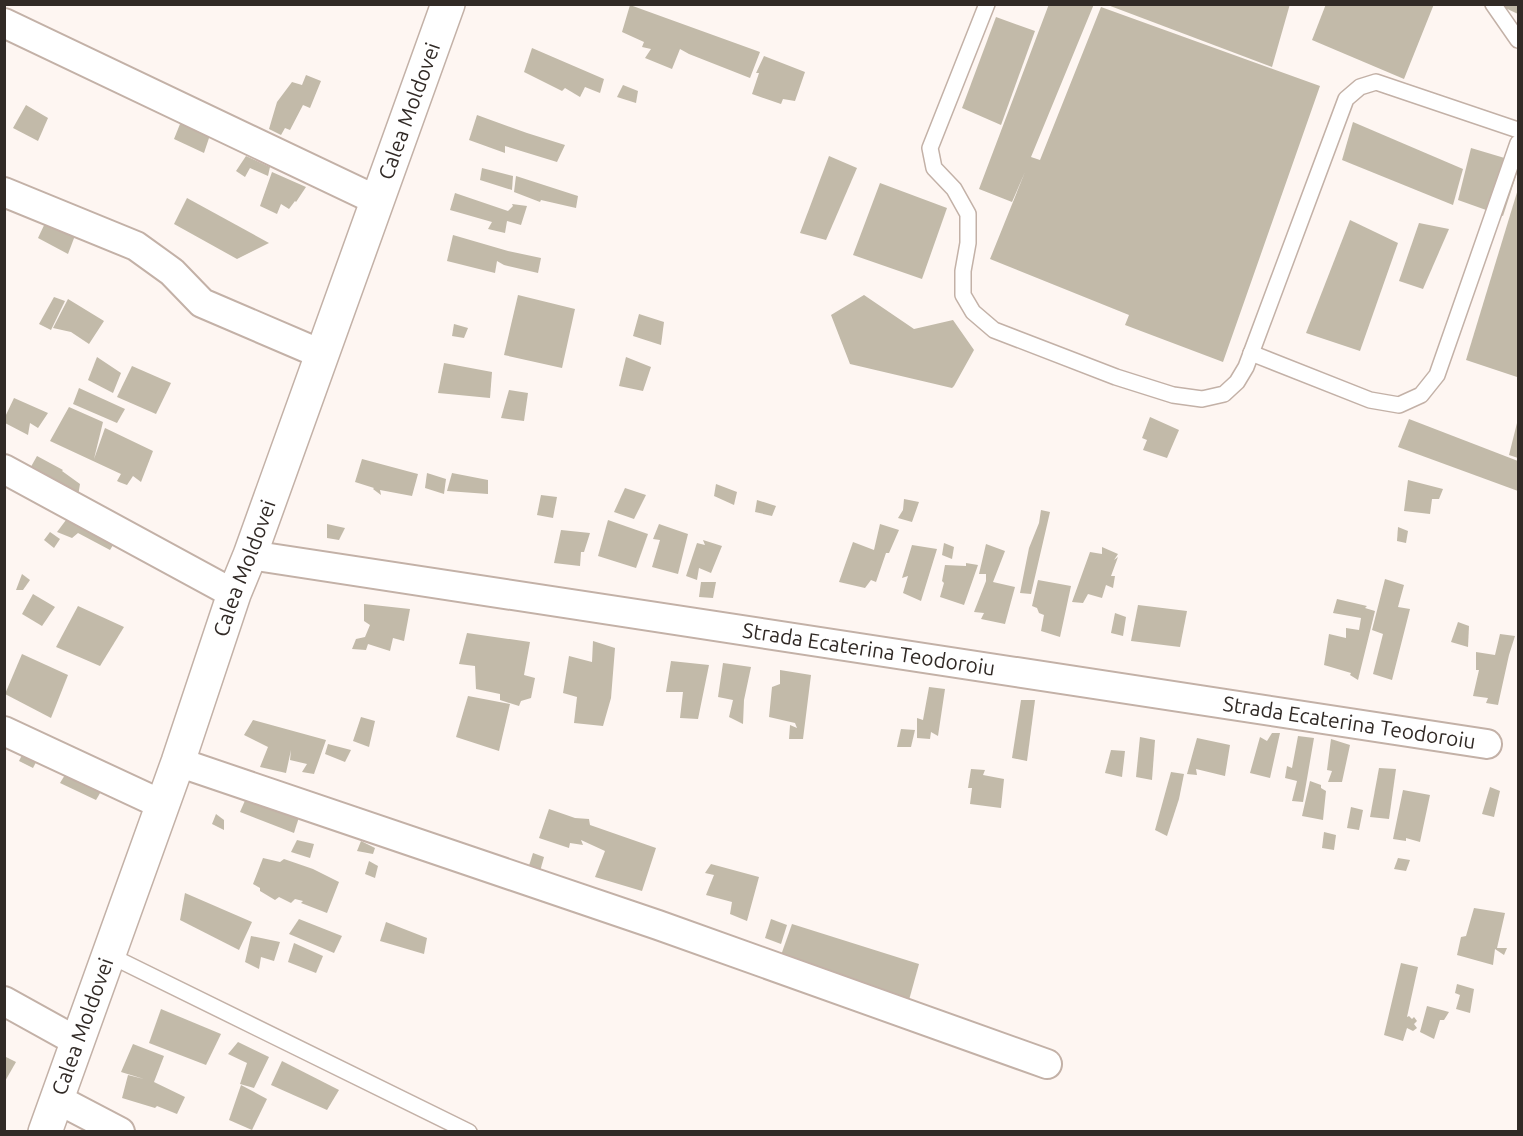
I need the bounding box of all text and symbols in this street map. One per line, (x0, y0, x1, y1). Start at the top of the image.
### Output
street label: Calea Moldovei (373, 39, 444, 183)
street label: Calea Moldovei (208, 496, 280, 639)
street label: Strada Ecaterina Teodoroiu (741, 617, 997, 680)
street label: Strada Ecaterina Teodoroiu (1221, 691, 1477, 753)
street label: Calea Moldovei (46, 954, 118, 1098)

